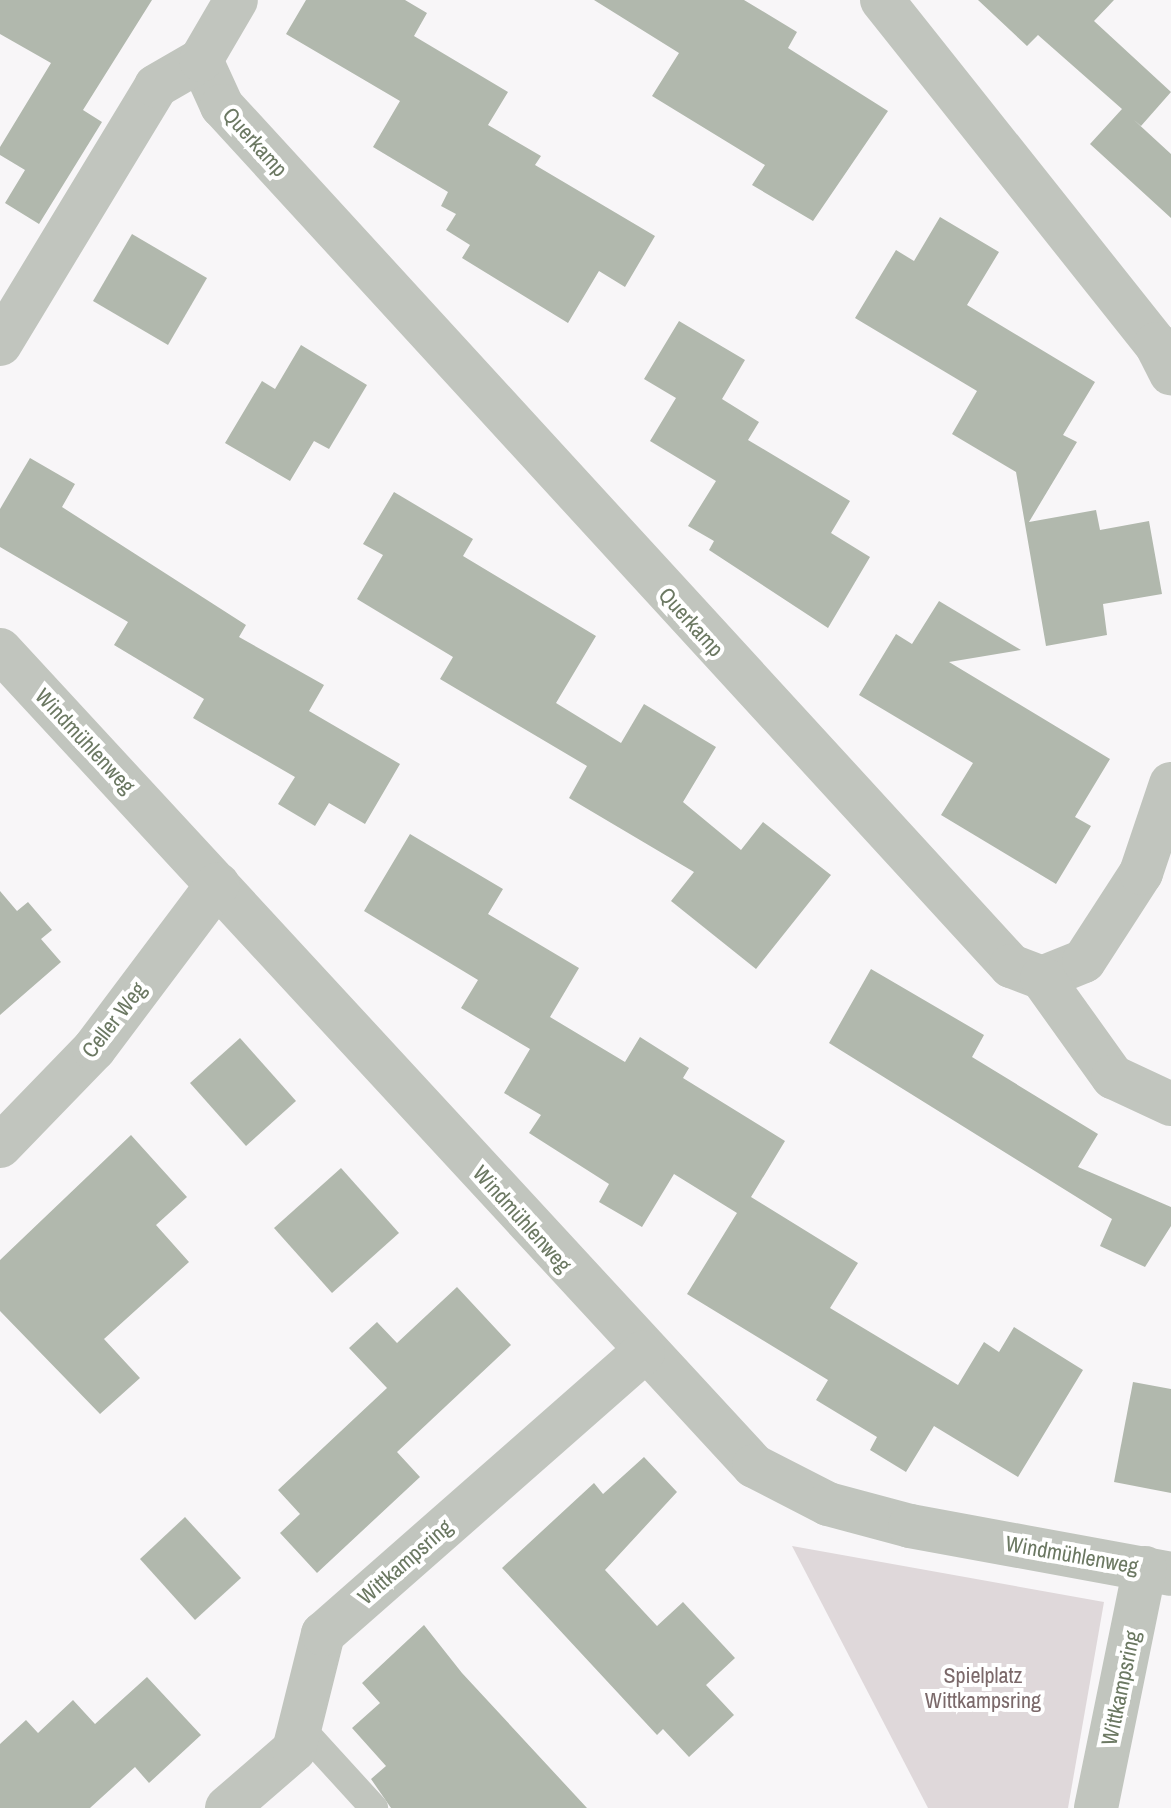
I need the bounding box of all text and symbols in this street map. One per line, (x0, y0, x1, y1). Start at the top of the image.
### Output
street label: Querkamp (217, 102, 293, 182)
street label: Querkamp (653, 582, 729, 662)
street label: Windmühlenweg (30, 683, 140, 799)
street label: Celler Weg (76, 977, 152, 1063)
street label: Windmühlenweg (467, 1160, 577, 1278)
street label: Wittkampsring (352, 1514, 458, 1610)
street label: Windmühlenweg (1004, 1530, 1140, 1580)
street label: Wittkampsring (1096, 1628, 1146, 1748)
park label: Spielplatz Wittkampsring (925, 1662, 1041, 1714)

